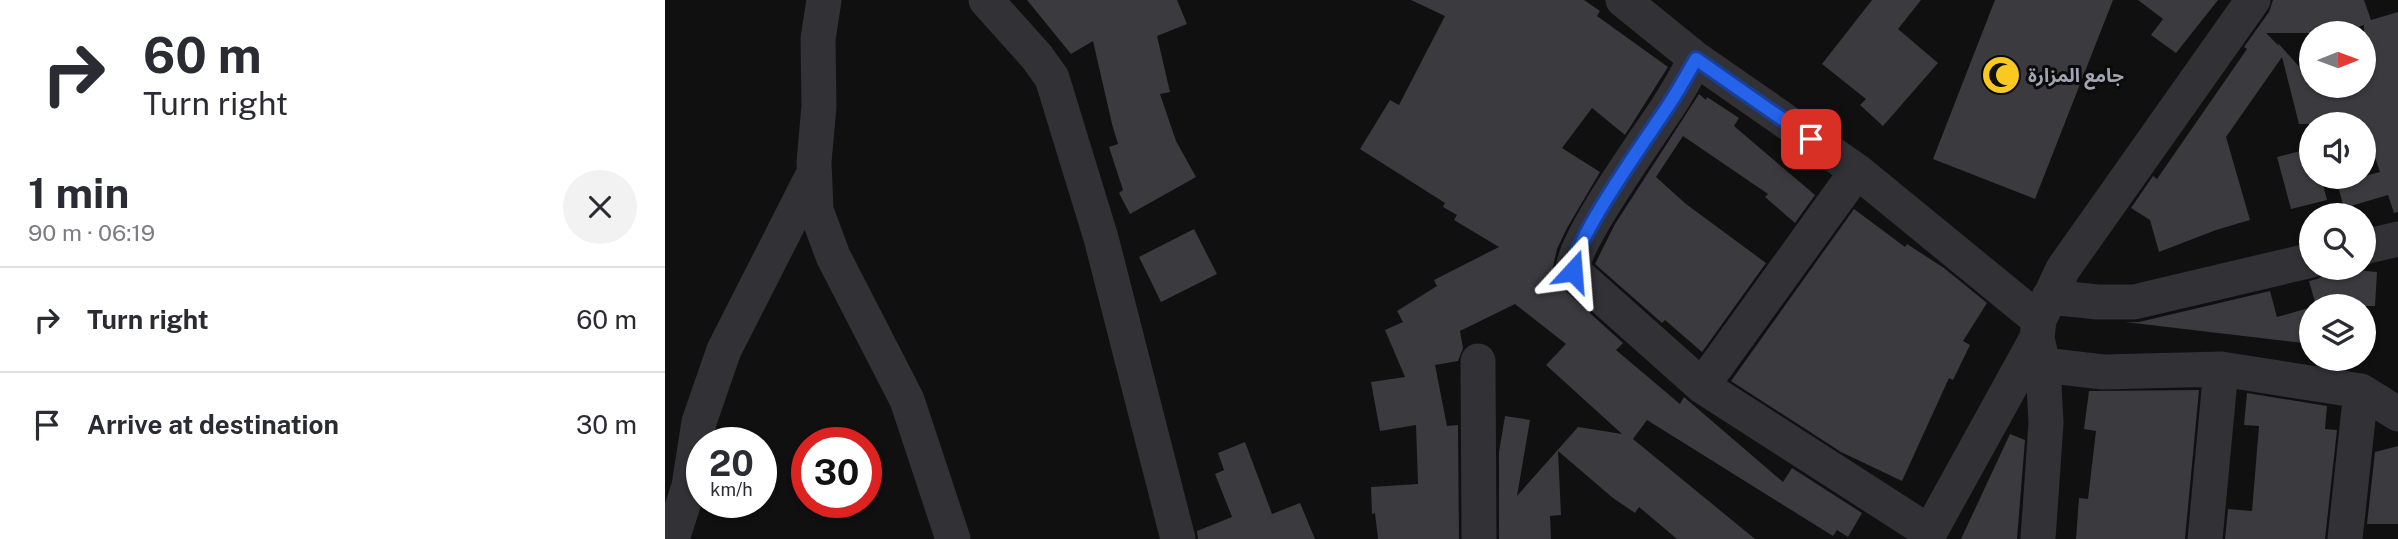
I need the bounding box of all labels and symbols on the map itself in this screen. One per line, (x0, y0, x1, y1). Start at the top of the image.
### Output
north arrow (2299, 21, 2377, 98)
mosque icon: جامع المزارة (1980, 54, 2022, 96)
place label: جامع المزارة (2028, 64, 2124, 90)
pin (1781, 109, 1841, 169)
position arrow (1536, 234, 1610, 308)
speed limit sign: 30 (791, 427, 882, 518)

